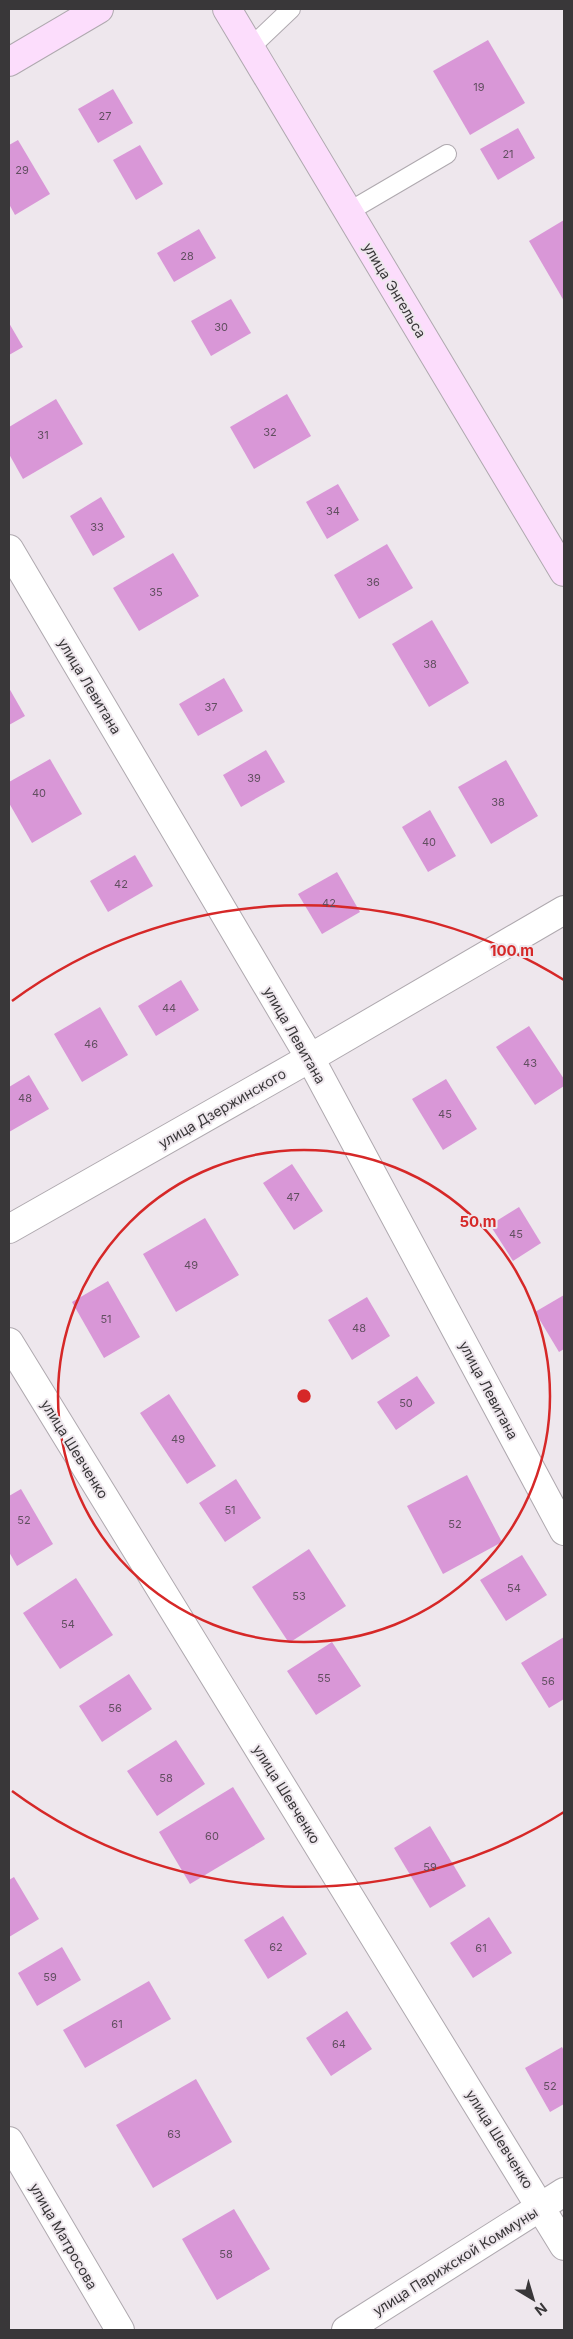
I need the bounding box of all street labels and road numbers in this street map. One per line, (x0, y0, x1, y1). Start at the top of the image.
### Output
street label: улица Энгельса (360, 239, 430, 341)
street label: улица Левитана (55, 635, 125, 737)
street label: улица Левитана (260, 984, 330, 1086)
street label: улица Дзержинского (155, 1065, 289, 1151)
street label: улица Левитана (456, 1338, 522, 1442)
street label: улица Шевченко (38, 1396, 112, 1502)
street label: улица Шевченко (250, 1741, 324, 1847)
street label: улица Шевченко (463, 2086, 537, 2192)
street label: улица Матросова (27, 2180, 101, 2292)
street label: улица Парижской Коммуны (370, 2203, 540, 2319)

